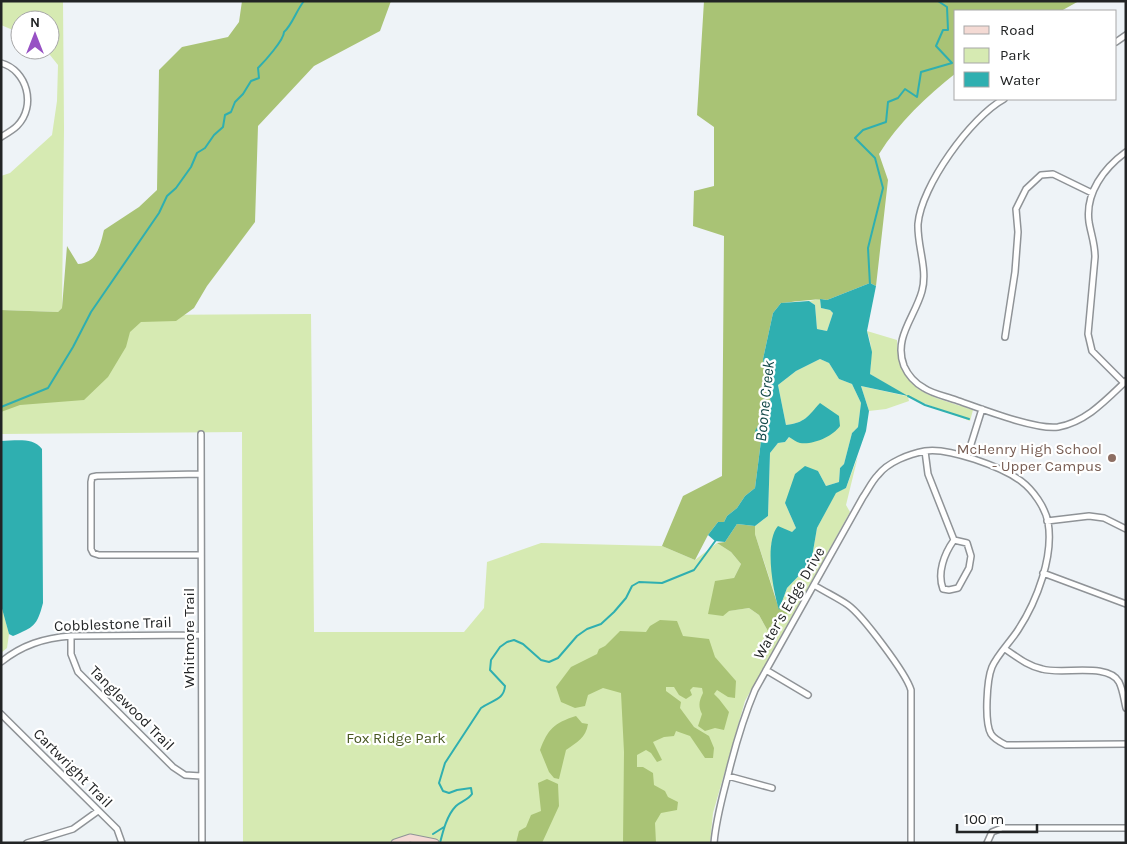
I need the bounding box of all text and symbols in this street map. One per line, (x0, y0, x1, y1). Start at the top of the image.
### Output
north arrow (10, 10, 60, 60)
legend (954, 10, 1117, 100)
text: N (30, 14, 40, 31)
text: Road (1000, 21, 1035, 39)
text: Park (1000, 46, 1030, 64)
text: Water (1000, 71, 1041, 89)
water label: Boone Creek (751, 359, 778, 443)
place label: McHenry High School - Upper Campus (957, 440, 1102, 475)
marker: McHenry High School - Upper Campus (1106, 452, 1118, 464)
street label: Water’s Edge Drive (750, 544, 828, 662)
street label: Whitmore Trail (180, 588, 198, 688)
street label: Cobblestone Trail (54, 613, 172, 635)
street label: Tanglewood Trail (86, 662, 178, 754)
street label: Cartwright Trail (30, 725, 116, 811)
park label: Fox Ridge Park (346, 729, 446, 747)
scale bar (957, 802, 1037, 834)
text: 100 m (964, 810, 1004, 828)

